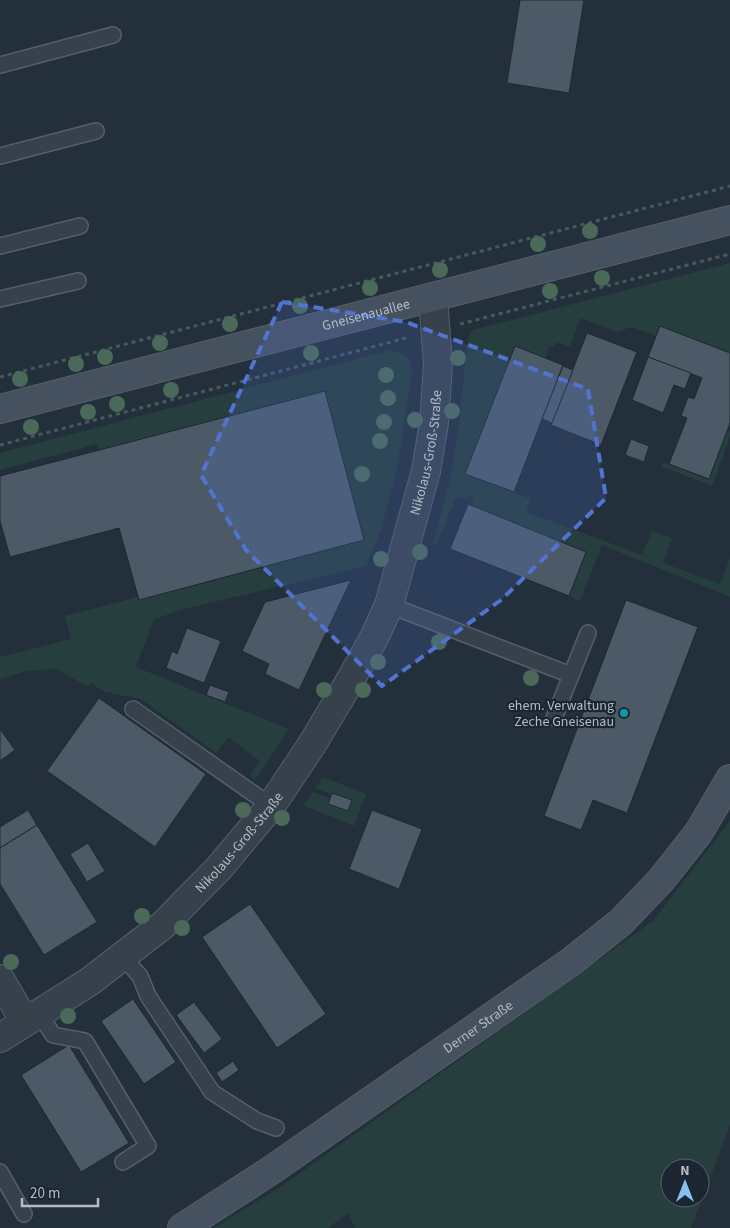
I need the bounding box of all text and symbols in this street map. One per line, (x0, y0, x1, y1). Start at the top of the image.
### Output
street label: Gneisenauallee (320, 294, 412, 336)
street label: Nikolaus-Groß-Straße (405, 389, 447, 518)
place label: ehem. Verwaltung Zeche Gneisenau (508, 696, 614, 732)
marker: ehem. Verwaltung Zeche Gneisenau (618, 707, 630, 719)
street label: Nikolaus-Groß-Straße (191, 788, 289, 898)
street label: Derner Straße (439, 996, 518, 1059)
north arrow (660, 1158, 710, 1208)
text: N (680, 1161, 690, 1181)
scale bar (22, 1176, 99, 1208)
text: 20 m (30, 1183, 60, 1204)

